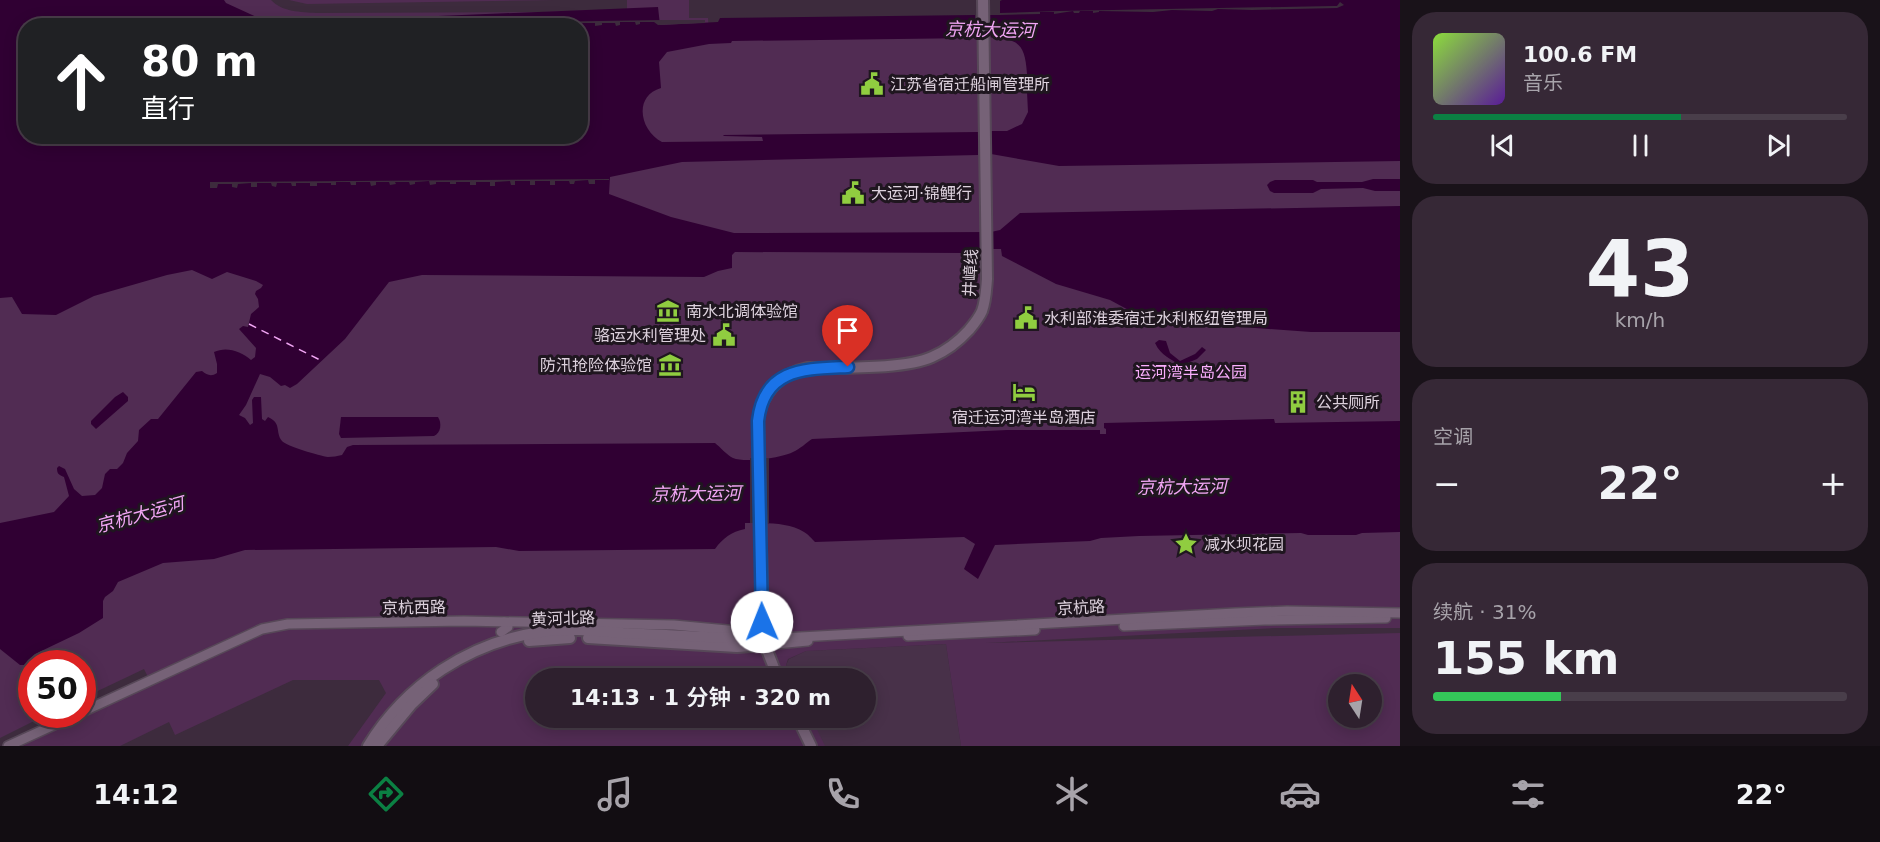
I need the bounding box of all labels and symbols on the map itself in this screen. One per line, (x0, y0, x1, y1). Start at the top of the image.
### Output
water label: 京杭大运河 (945, 18, 1038, 41)
public building icon: 江苏省宿迁船闸管理所 (859, 71, 885, 97)
place label: 江苏省宿迁船闸管理所 (890, 75, 1050, 94)
public building icon: 大运河·锦鲤行 (840, 180, 866, 206)
place label: 大运河·锦鲤行 (871, 184, 972, 203)
street label: 井嶂线 (960, 249, 981, 297)
museum icon: 南水北调体验馆 (655, 298, 681, 324)
place label: 南水北调体验馆 (686, 302, 798, 321)
pin (822, 305, 873, 367)
public building icon: 水利部淮委宿迁水利枢纽管理局 (1013, 305, 1039, 331)
place label: 水利部淮委宿迁水利枢纽管理局 (1044, 309, 1268, 328)
public building icon: 骆运水利管理处 (711, 322, 737, 348)
place label: 骆运水利管理处 (594, 326, 706, 345)
museum icon: 防汛抢险体验馆 (657, 352, 683, 378)
place label: 防汛抢险体验馆 (540, 356, 652, 375)
park label: 运河湾半岛公园 (1135, 363, 1247, 382)
hotel icon: 宿迁运河湾半岛酒店 (1011, 379, 1037, 405)
building icon: 公共厕所 (1285, 389, 1311, 415)
place label: 公共厕所 (1316, 393, 1380, 412)
place label: 宿迁运河湾半岛酒店 (952, 408, 1096, 427)
water label: 京杭大运河 (1137, 475, 1230, 498)
water label: 京杭大运河 (651, 482, 744, 505)
water label: 京杭大运河 (94, 492, 189, 536)
place icon: 减水坝花园 (1173, 531, 1199, 557)
place label: 减水坝花园 (1204, 535, 1284, 554)
position arrow (730, 590, 794, 654)
street label: 京杭西路 (382, 597, 446, 618)
street label: 京杭路 (1057, 597, 1105, 618)
street label: 黄河北路 (531, 608, 595, 629)
speed limit sign: 50 (18, 650, 96, 728)
north arrow (1328, 674, 1382, 728)

